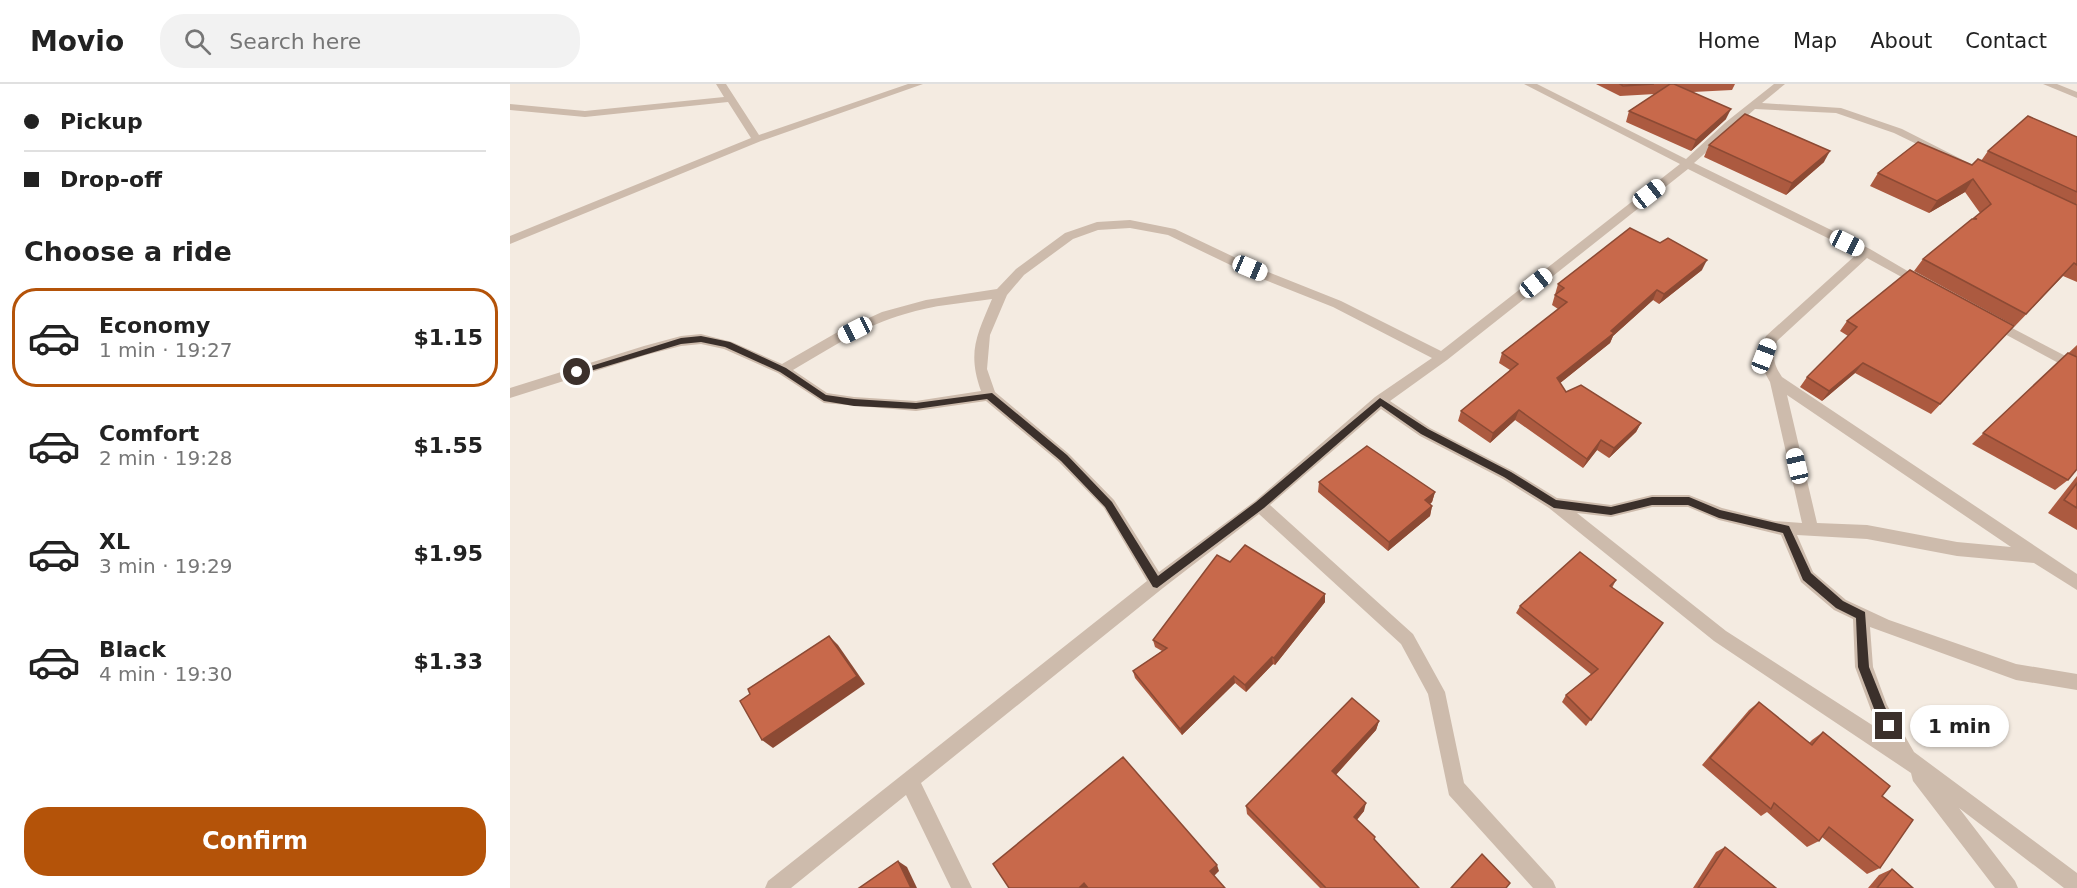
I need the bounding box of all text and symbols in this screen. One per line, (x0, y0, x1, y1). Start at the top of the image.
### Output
search box (160, 14, 580, 68)
text: Movio (30, 25, 124, 58)
icon: search (181, 25, 214, 58)
text: Search here (229, 29, 361, 54)
text: Home (1698, 29, 1760, 53)
text: Map (1793, 29, 1837, 53)
text: About (1870, 29, 1932, 53)
text: Contact (1965, 29, 2047, 53)
text: Pickup (60, 109, 143, 134)
text: Drop-off (60, 167, 162, 192)
car (1629, 176, 1669, 212)
car (1827, 227, 1867, 259)
text: Choose a ride (24, 236, 232, 267)
car (1230, 253, 1270, 283)
car (1516, 265, 1556, 301)
icon: car (27, 311, 81, 365)
text: Economy (99, 313, 210, 338)
car (835, 314, 875, 346)
text: $1.15 (413, 325, 483, 350)
car (1749, 336, 1779, 376)
text: 1 min · 19:27 (99, 338, 233, 362)
route start (563, 358, 590, 385)
icon: car (27, 419, 81, 473)
text: Comfort (99, 421, 199, 446)
text: $1.55 (413, 433, 483, 458)
text: 2 min · 19:28 (99, 446, 233, 470)
car (1784, 446, 1810, 486)
icon: car (27, 527, 81, 581)
text: XL (99, 529, 130, 554)
text: $1.95 (413, 541, 483, 566)
text: 3 min · 19:29 (99, 554, 233, 578)
icon: car (27, 635, 81, 689)
text: Black (99, 637, 166, 662)
text: $1.33 (413, 649, 483, 674)
text: 4 min · 19:30 (99, 662, 233, 686)
callout: 1 min (1910, 705, 2009, 747)
route end (1875, 712, 1902, 739)
text: 1 min (1928, 714, 1991, 738)
button: Confirm (24, 807, 486, 876)

